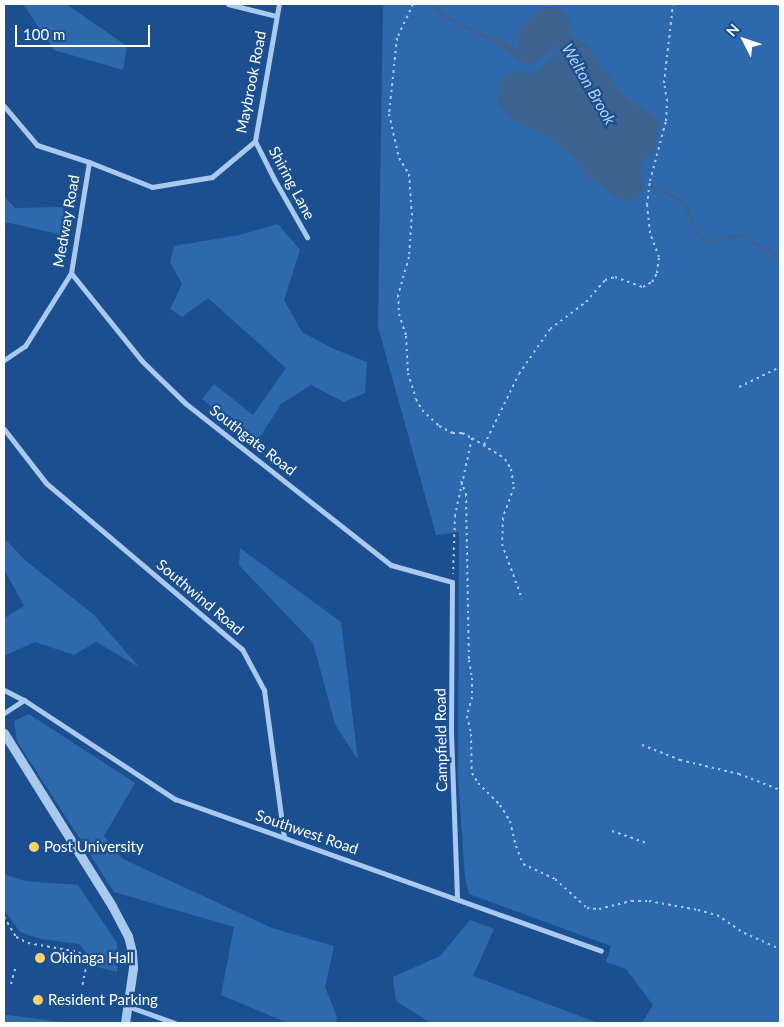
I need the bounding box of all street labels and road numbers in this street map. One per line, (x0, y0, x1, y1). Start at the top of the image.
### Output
street label: Maybrook Road (232, 29, 270, 135)
street label: Shiring Lane (265, 143, 319, 223)
street label: Medway Road (49, 173, 83, 269)
street label: Southgate Road (206, 401, 300, 479)
street label: Southwind Road (153, 555, 247, 639)
street label: Campfield Road (431, 688, 451, 792)
street label: Southwest Road (253, 806, 361, 858)

